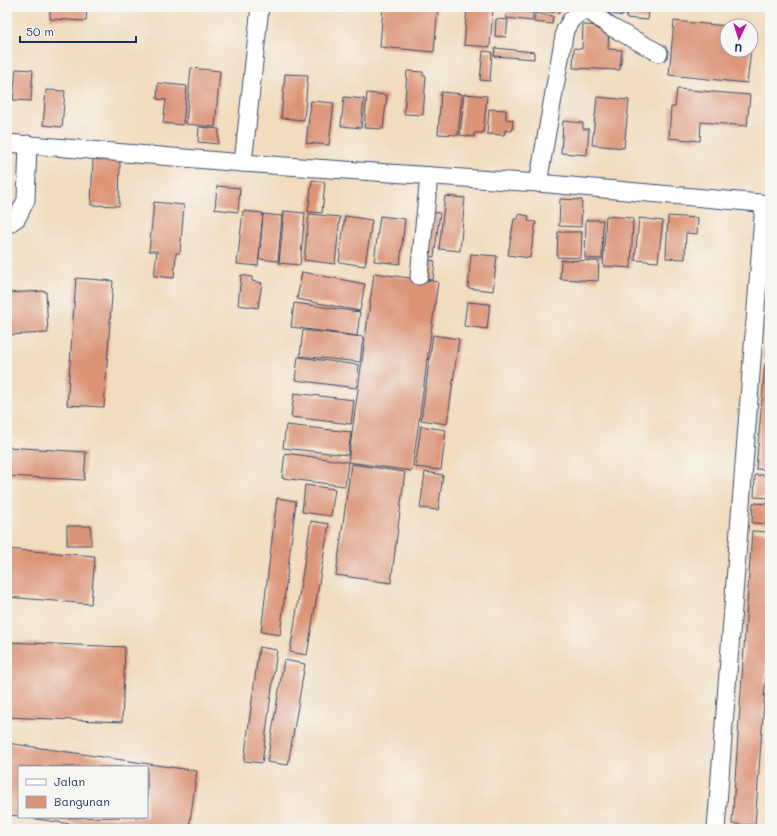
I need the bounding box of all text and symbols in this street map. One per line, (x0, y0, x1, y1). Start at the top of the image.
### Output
scale bar (20, 18, 136, 44)
north arrow (719, 18, 759, 58)
text: 50 m (26, 23, 54, 39)
text: U (734, 41, 743, 56)
legend (18, 766, 148, 818)
text: Jalan (54, 773, 85, 789)
text: Bangunan (54, 793, 110, 809)

